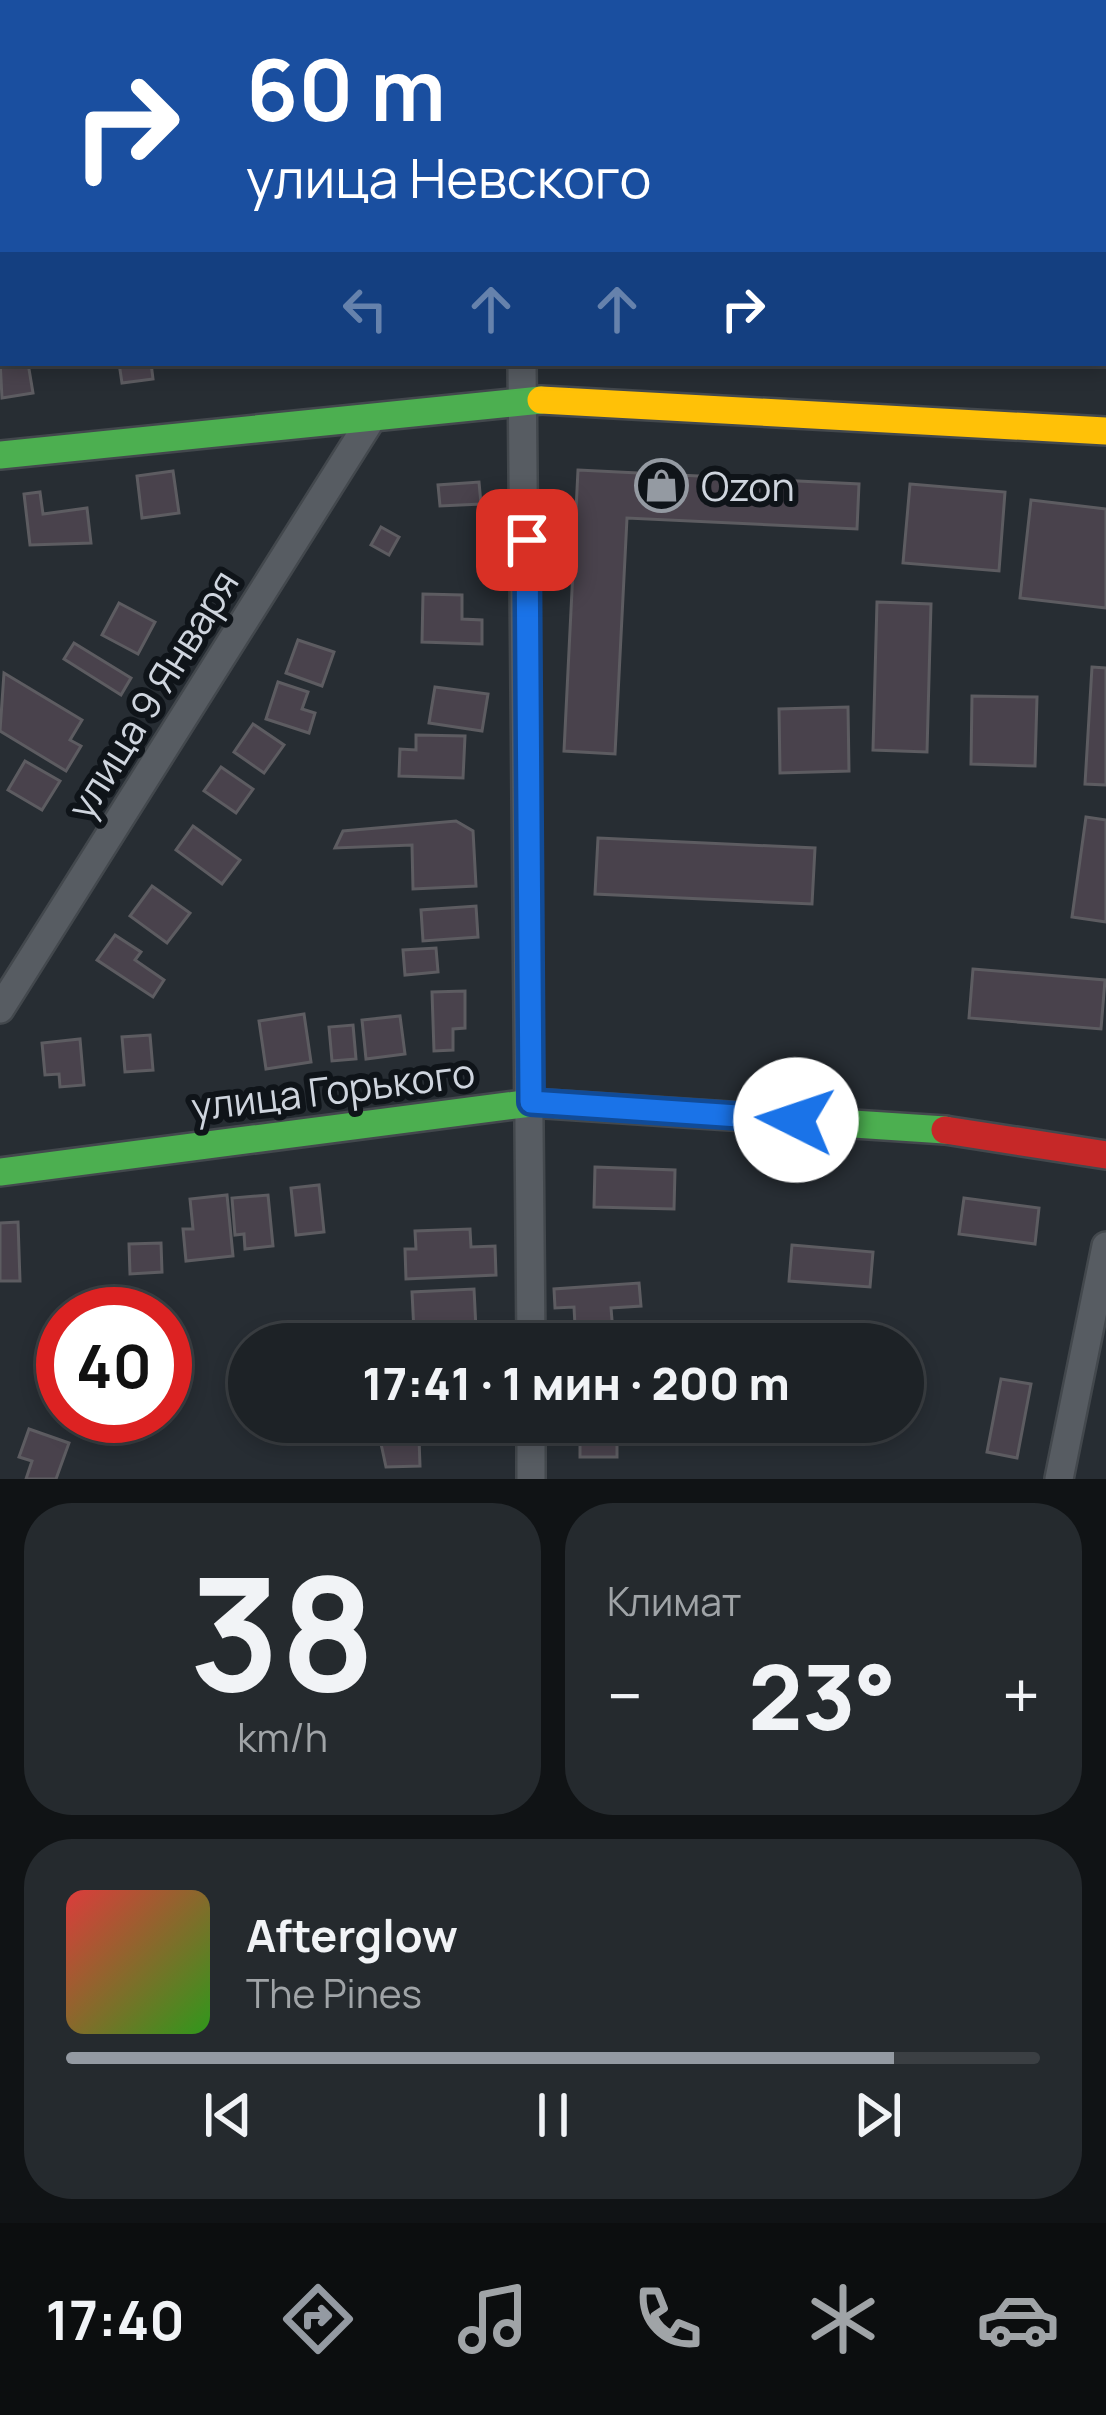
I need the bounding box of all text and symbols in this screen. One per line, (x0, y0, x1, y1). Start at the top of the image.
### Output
text: 60 m (246, 31, 446, 146)
icon: right (48, 48, 204, 204)
text: улица Невского (246, 140, 651, 214)
icon: left (332, 276, 398, 342)
icon: ahead (458, 276, 524, 342)
icon: ahead (584, 276, 650, 342)
icon: right (710, 276, 776, 342)
shop icon: Ozon (634, 458, 690, 514)
place label: Ozon (701, 459, 795, 513)
pin (476, 489, 578, 591)
icon: arrive (494, 507, 560, 573)
street label: улица 9 Января (54, 559, 250, 829)
street label: улица Горького (188, 1045, 478, 1133)
position arrow (733, 1057, 859, 1183)
speed limit sign: 40 (36, 1287, 192, 1443)
text: 17:41 · 1 мин · 200 m (362, 1352, 790, 1414)
text: 38 (189, 1525, 376, 1738)
text: Климат (607, 1574, 742, 1628)
text: 23° (748, 1634, 896, 1757)
text: − (607, 1650, 643, 1740)
text: + (1002, 1650, 1040, 1740)
text: km/h (237, 1710, 328, 1764)
text: Afterglow (246, 1904, 458, 1966)
text: The Pines (246, 1966, 422, 2020)
icon: previous (195, 2082, 261, 2148)
icon: pause (520, 2082, 586, 2148)
icon: next (845, 2082, 911, 2148)
icon: directions (276, 2277, 360, 2361)
icon: music (451, 2277, 535, 2361)
icon: phone (626, 2277, 710, 2361)
icon: climate (801, 2277, 885, 2361)
icon: car (976, 2277, 1060, 2361)
text: 17:40 (46, 2282, 185, 2356)

